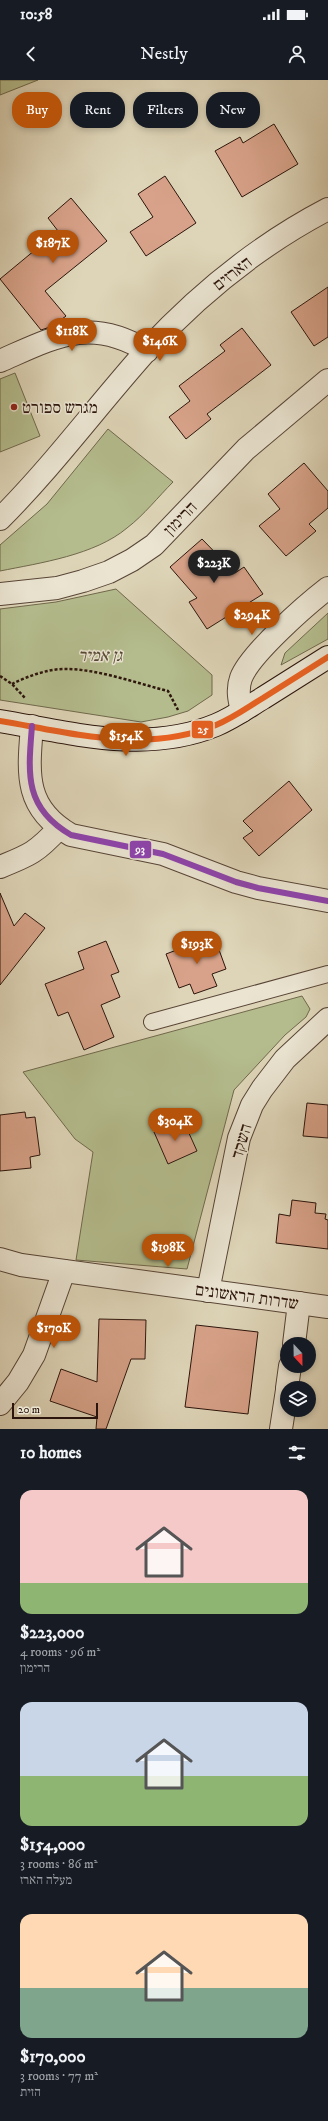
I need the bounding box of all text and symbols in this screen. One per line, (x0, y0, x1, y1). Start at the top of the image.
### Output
text: 10:58 (20, 5, 52, 24)
icon: back (20, 43, 42, 65)
text: Nestly (140, 43, 188, 65)
icon: person (286, 43, 308, 65)
chip: Buy (12, 92, 62, 128)
chip: Rent (70, 92, 125, 128)
chip: Filters (133, 92, 198, 128)
chip: New (206, 92, 260, 128)
pin: $187K (25, 230, 81, 264)
text: $187K (36, 235, 70, 251)
street label: הארזים (209, 252, 257, 296)
pin: $118K (44, 318, 100, 352)
text: $118K (56, 323, 88, 339)
pin: $146K (132, 328, 188, 362)
text: $146K (142, 333, 178, 349)
place label: מגרש ספורט (22, 397, 98, 419)
marker: מגרש ספורט (9, 402, 19, 412)
street label: הרימון (159, 497, 202, 541)
pin: $223K (186, 550, 242, 584)
text: $223K (197, 555, 231, 571)
pin: $294K (224, 602, 280, 636)
text: $294K (234, 607, 270, 623)
park label: גן אמיר (78, 645, 123, 667)
line badge: 25 (191, 720, 214, 739)
pin: $154K (98, 723, 154, 757)
text: 25 (198, 723, 209, 737)
text: $154K (109, 728, 143, 744)
line badge: 93 (129, 840, 152, 859)
text: 93 (134, 843, 145, 857)
pin: $193K (169, 931, 225, 965)
text: $193K (181, 936, 213, 952)
pin: $304K (147, 1108, 203, 1142)
text: $304K (157, 1113, 193, 1129)
street label: השקד (226, 1121, 257, 1161)
pin: $198K (140, 1234, 196, 1268)
text: $198K (151, 1239, 185, 1255)
street label: שדרות הראשונים (194, 1279, 300, 1315)
pin: $170K (26, 1315, 82, 1349)
text: $170K (37, 1320, 71, 1336)
north arrow (280, 1337, 316, 1373)
map controls (280, 1337, 316, 1417)
button: layers (280, 1381, 316, 1417)
scale bar (12, 1401, 98, 1420)
text: 20 m (18, 1403, 40, 1417)
text: 10 homes (20, 1442, 82, 1464)
icon: filters (286, 1442, 308, 1464)
icon: home (128, 1516, 200, 1588)
text: $223,000 (20, 1622, 84, 1644)
text: 4 rooms · 96 m² (20, 1644, 100, 1660)
text: הרימון (20, 1660, 50, 1676)
icon: home (128, 1728, 200, 1800)
text: $154,000 (20, 1834, 85, 1856)
text: 3 rooms · 86 m² (20, 1856, 98, 1872)
text: מעלה הארז (20, 1872, 72, 1888)
icon: home (128, 1940, 200, 2012)
text: $170,000 (20, 2046, 86, 2068)
text: 3 rooms · 77 m² (20, 2068, 98, 2084)
text: הזית (20, 2084, 41, 2100)

